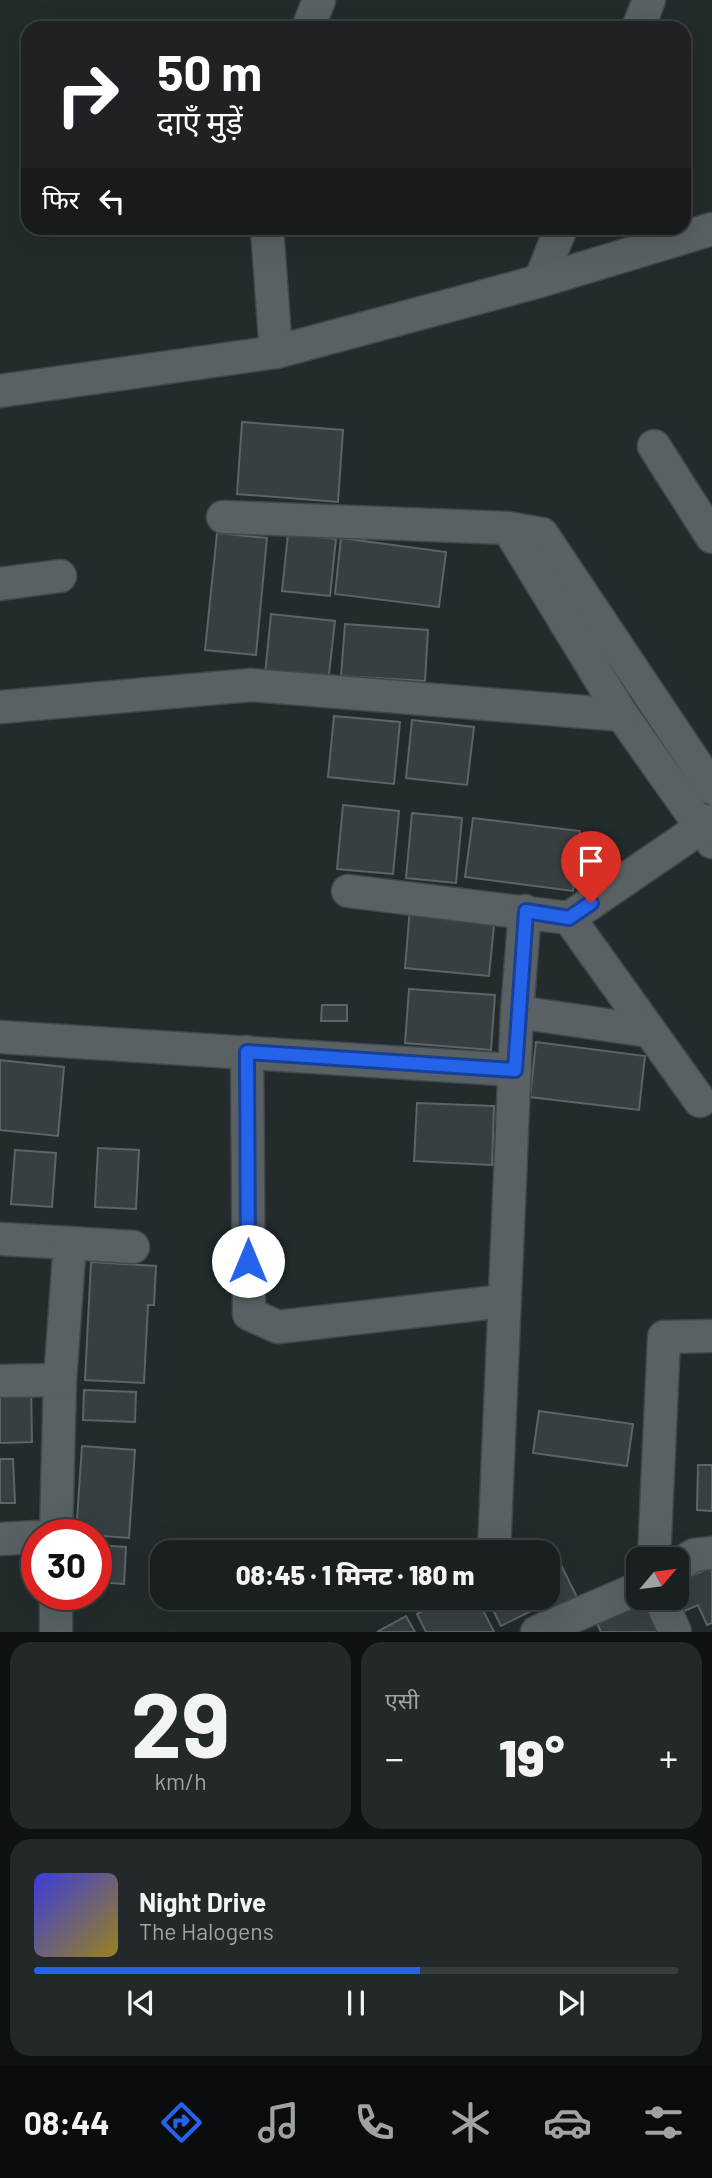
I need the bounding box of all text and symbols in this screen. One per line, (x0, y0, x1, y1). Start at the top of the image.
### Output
text: 50 m (157, 42, 262, 101)
icon: right (42, 49, 133, 140)
text: दाएँ मुड़ें (157, 102, 243, 140)
icon: left (93, 182, 131, 220)
text: फिर (42, 183, 79, 214)
pin (561, 831, 621, 903)
icon: arrive (572, 842, 610, 880)
position arrow (211, 1224, 285, 1298)
speed limit sign: 30 (21, 1519, 112, 1610)
north arrow (626, 1547, 690, 1610)
map controls (626, 1547, 689, 1610)
text: 08:45 · 1 मिनट · 180 m (236, 1559, 474, 1590)
text: 29 (131, 1667, 230, 1776)
text: एसी (385, 1686, 419, 1714)
text: 19° (499, 1725, 564, 1787)
text: − (385, 1734, 404, 1780)
text: + (659, 1734, 678, 1780)
text: km/h (154, 1767, 207, 1795)
text: Night Drive (139, 1886, 266, 1917)
text: The Halogens (139, 1917, 274, 1945)
icon: previous (122, 1984, 160, 2022)
icon: pause (337, 1984, 375, 2022)
icon: next (552, 1984, 590, 2022)
icon: directions (157, 2098, 206, 2147)
icon: music (254, 2098, 303, 2147)
icon: phone (350, 2098, 399, 2147)
icon: climate (446, 2098, 495, 2147)
icon: car (543, 2098, 592, 2147)
icon: filters (639, 2098, 688, 2147)
text: 08:44 (24, 2103, 110, 2141)

